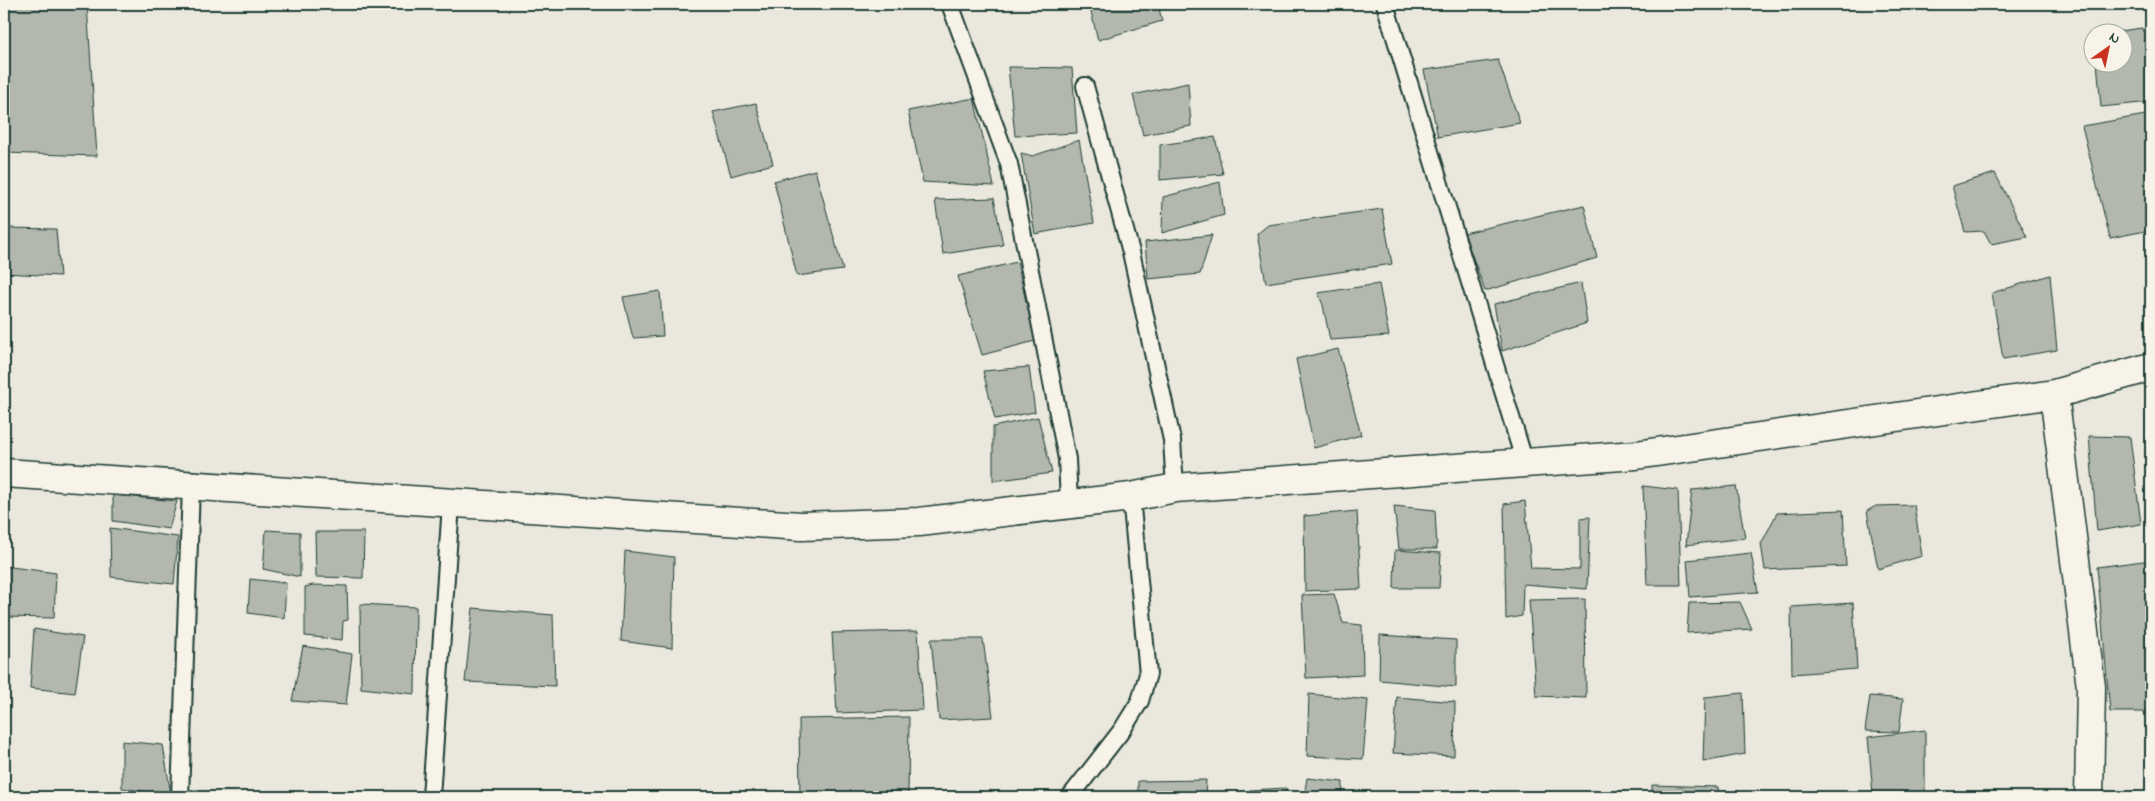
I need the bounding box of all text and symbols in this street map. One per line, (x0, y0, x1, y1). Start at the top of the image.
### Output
north arrow (2082, 22, 2132, 72)
text: N (2105, 27, 2124, 50)

